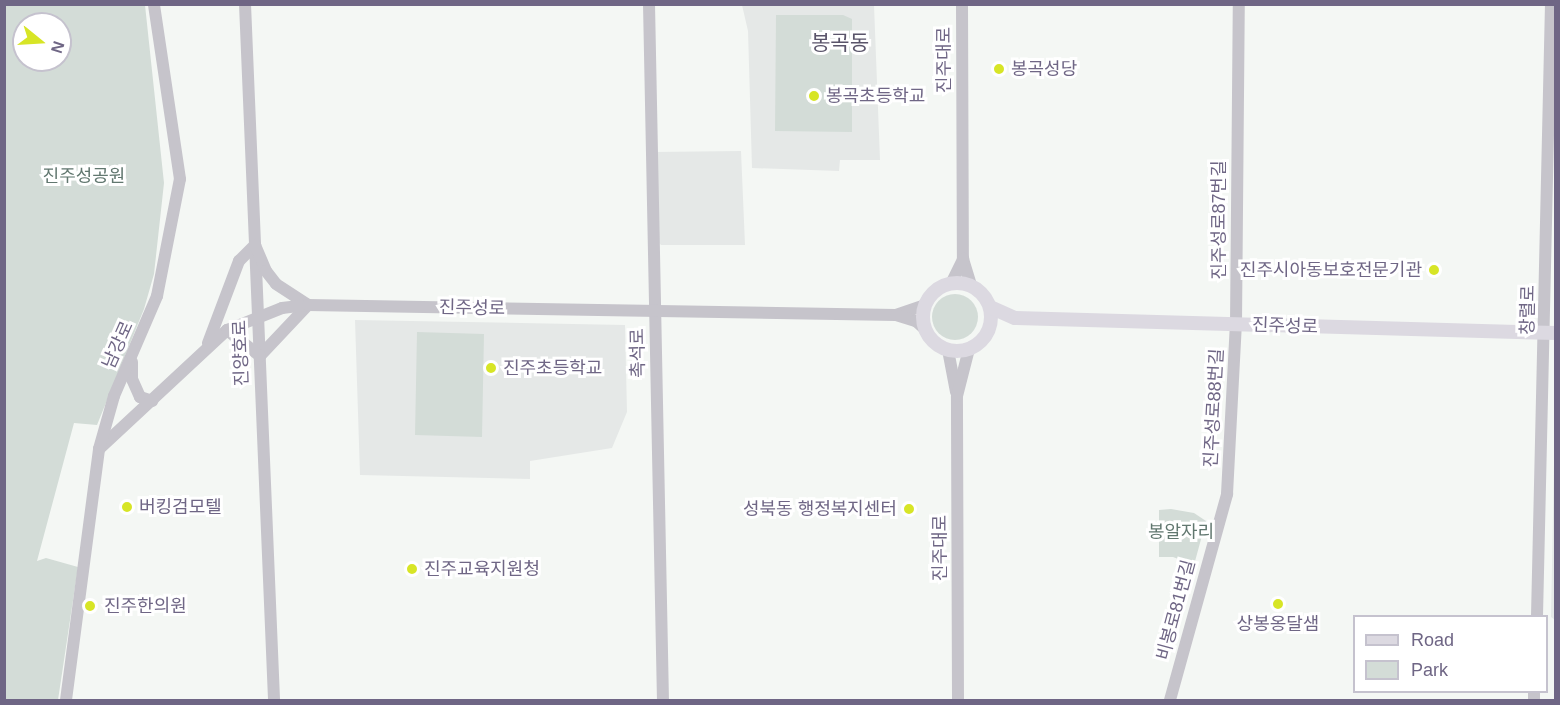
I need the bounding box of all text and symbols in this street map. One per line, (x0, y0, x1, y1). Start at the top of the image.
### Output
north arrow (12, 12, 72, 72)
street label: 진주대로 (933, 27, 955, 93)
district label: 봉곡동 (811, 30, 869, 56)
text: N (48, 39, 68, 55)
place label: 봉곡성당 (1011, 58, 1077, 80)
marker: 봉곡성당 (992, 62, 1006, 76)
place label: 봉곡초등학교 (826, 85, 925, 107)
marker: 봉곡초등학교 (807, 89, 821, 103)
street label: 진주성로87번길 (1208, 160, 1230, 280)
park label: 진주성공원 (43, 165, 125, 187)
place label: 진주시아동보호전문기관 (1240, 259, 1422, 281)
marker: 진주시아동보호전문기관 (1427, 263, 1441, 277)
street label: 창렬로 (1517, 285, 1539, 335)
street label: 진주성로 (439, 297, 505, 319)
street label: 진주성로 (1252, 314, 1318, 338)
street label: 남강로 (98, 318, 138, 372)
street label: 진양호로 (229, 320, 253, 386)
street label: 촉석로 (627, 328, 649, 378)
street label: 진주성로88번길 (1200, 348, 1228, 468)
place label: 진주초등학교 (503, 357, 602, 379)
marker: 진주초등학교 (484, 361, 498, 375)
place label: 버킹검모텔 (139, 496, 222, 518)
place label: 성북동 행정복지센터 (743, 498, 897, 520)
marker: 버킹검모텔 (120, 500, 134, 514)
marker: 성북동 행정복지센터 (902, 502, 916, 516)
street label: 진주대로 (929, 515, 951, 581)
park label: 봉알자리 (1148, 521, 1214, 543)
place label: 진주교육지원청 (424, 558, 540, 580)
street label: 비봉로81번길 (1152, 558, 1200, 662)
marker: 진주교육지원청 (405, 562, 419, 576)
place label: 진주한의원 (104, 595, 187, 617)
marker: 진주한의원 (81, 597, 99, 615)
marker: 상봉옹달샘 (1271, 597, 1285, 611)
place label: 상봉옹달샘 (1237, 613, 1319, 635)
legend (1353, 615, 1548, 693)
text: Road (1411, 630, 1454, 650)
text: Park (1411, 660, 1448, 680)

